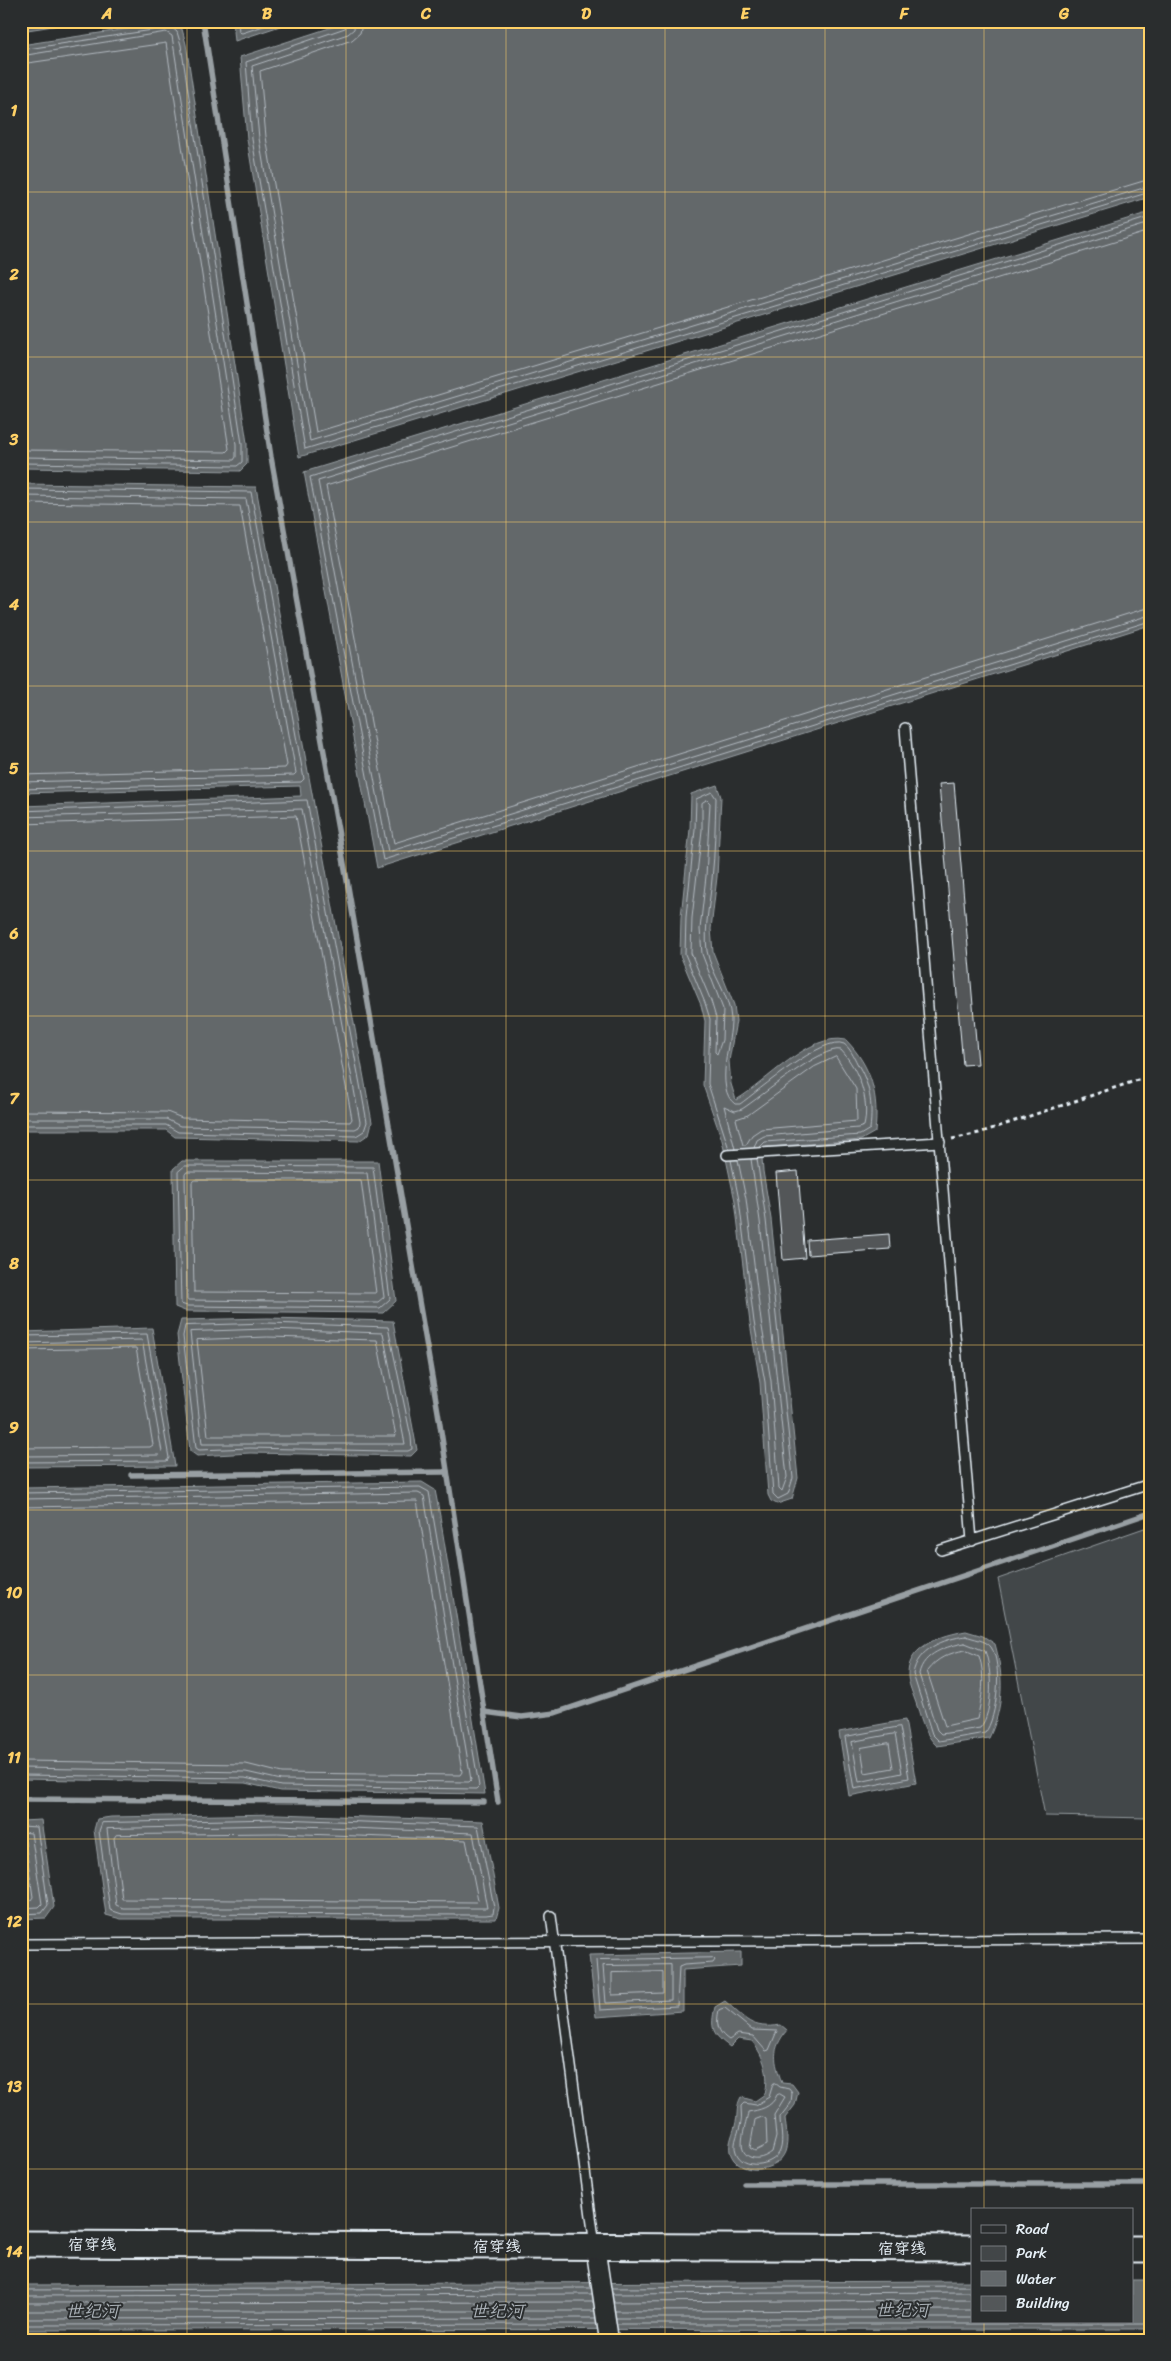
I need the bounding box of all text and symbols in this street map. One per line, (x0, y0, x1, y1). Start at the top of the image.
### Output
text: A (101, 0, 112, 28)
text: B (262, 0, 273, 28)
text: C (420, 0, 432, 28)
text: D (581, 0, 591, 28)
text: E (741, 0, 751, 28)
text: F (899, 0, 910, 28)
text: G (1058, 0, 1070, 28)
text: 1 (11, 96, 18, 125)
text: 2 (8, 260, 19, 289)
text: 3 (9, 425, 19, 454)
text: 4 (8, 590, 19, 619)
text: 5 (9, 754, 19, 783)
text: 6 (8, 919, 19, 948)
text: 7 (9, 1084, 20, 1113)
text: 8 (8, 1249, 19, 1278)
text: 9 (9, 1413, 19, 1442)
text: 10 (6, 1578, 22, 1607)
text: 11 (7, 1743, 21, 1772)
text: 12 (6, 1907, 23, 1936)
text: 13 (6, 2072, 22, 2101)
legend (971, 2208, 1134, 2324)
text: Road (1016, 2216, 1049, 2242)
street label: 宿穿线 (68, 2230, 116, 2259)
street label: 宿穿线 (473, 2232, 521, 2261)
street label: 宿穿线 (878, 2234, 926, 2263)
text: 14 (6, 2237, 22, 2266)
text: Park (1016, 2240, 1047, 2266)
text: Water (1016, 2266, 1056, 2292)
text: Building (1016, 2290, 1070, 2316)
water label: 世纪河 (875, 2294, 932, 2326)
water label: 世纪河 (65, 2295, 122, 2327)
water label: 世纪河 (470, 2295, 527, 2327)

